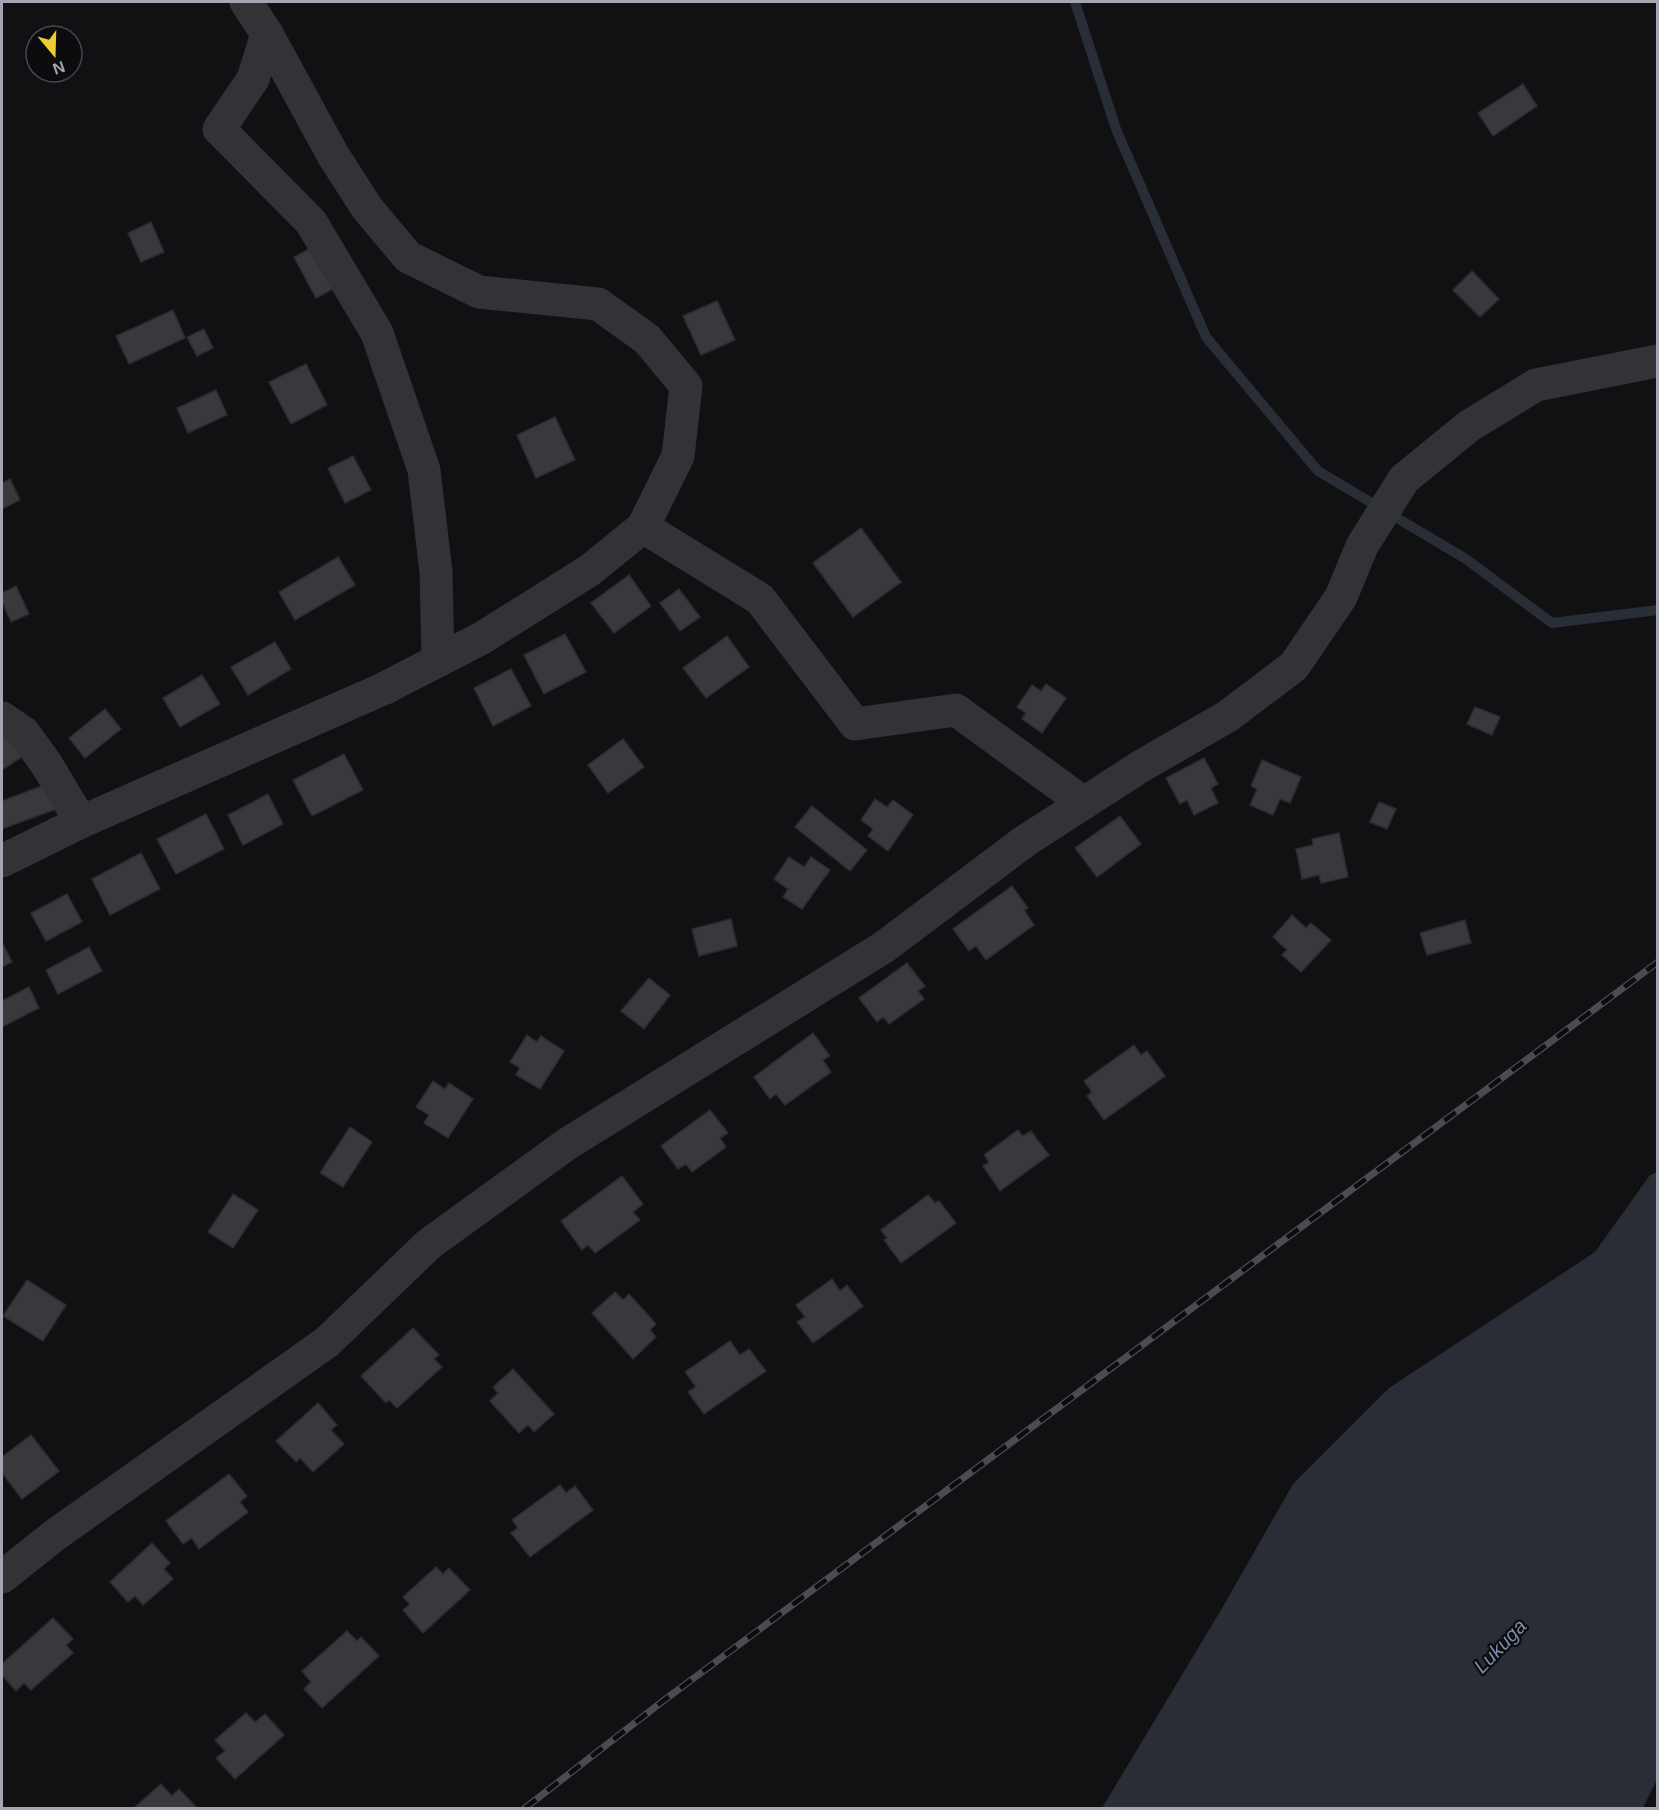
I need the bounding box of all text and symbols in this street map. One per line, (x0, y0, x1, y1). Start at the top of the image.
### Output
north arrow (24, 24, 84, 84)
text: N (50, 58, 67, 78)
water label: Lukuga (1469, 1615, 1531, 1677)

